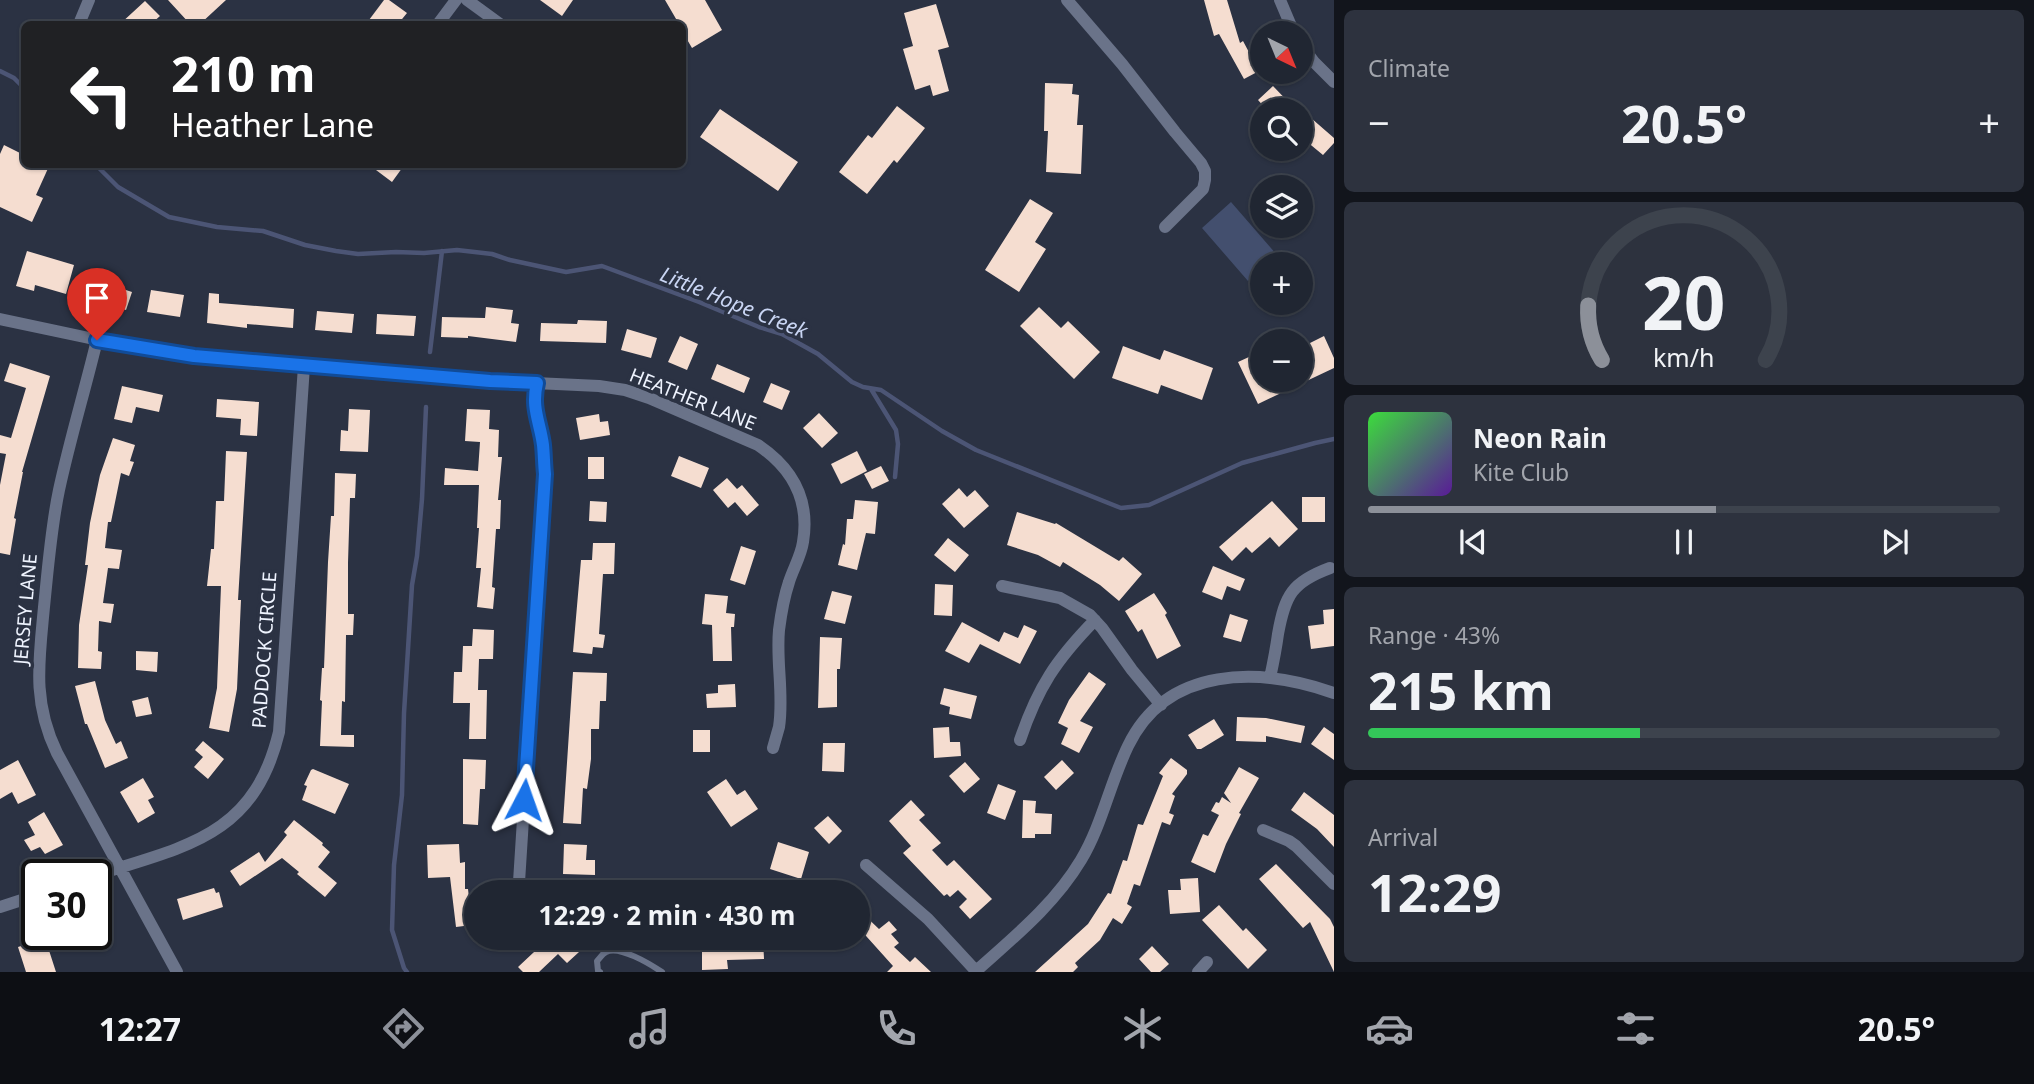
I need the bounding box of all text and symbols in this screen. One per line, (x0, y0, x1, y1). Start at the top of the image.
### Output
north arrow (1250, 21, 1312, 84)
map controls (1250, 21, 1313, 392)
text: 210 m (171, 40, 316, 106)
icon: left (56, 49, 147, 140)
text: Climate (1368, 52, 1450, 84)
text: 20.5° (1621, 87, 1747, 158)
text: − (1368, 96, 1390, 148)
text: + (1978, 96, 2000, 148)
button: search (1250, 98, 1313, 161)
text: Heather Lane (171, 103, 374, 146)
button: layers (1250, 175, 1313, 238)
button: + (1250, 252, 1313, 315)
text: 20 (1642, 252, 1726, 351)
water label: Little Hope Creek (656, 260, 813, 345)
pin (67, 268, 127, 340)
icon: arrive (78, 279, 116, 317)
button: − (1250, 329, 1313, 392)
text: km/h (1653, 339, 1715, 373)
street label: HEATHER LANE (626, 362, 760, 436)
text: Neon Rain (1473, 420, 1607, 456)
text: Kite Club (1473, 456, 1569, 488)
icon: previous (1454, 523, 1492, 561)
icon: pause (1665, 523, 1703, 561)
icon: next (1876, 523, 1914, 561)
street label: JERSEY LANE (7, 552, 43, 668)
street label: PADDOCK CIRCLE (246, 571, 282, 729)
text: Range · 43% (1368, 619, 1500, 651)
text: 215 km (1368, 654, 1554, 725)
position arrow (487, 763, 561, 837)
text: Arrival (1368, 821, 1438, 853)
text: 12:29 (1368, 856, 1502, 927)
speed limit sign: 30 (21, 859, 112, 950)
text: 12:29 · 2 min · 430 m (539, 897, 795, 933)
icon: directions (379, 1004, 428, 1053)
icon: music (625, 1004, 674, 1053)
icon: phone (872, 1004, 921, 1053)
icon: climate (1118, 1004, 1167, 1053)
icon: car (1365, 1004, 1414, 1053)
icon: filters (1611, 1004, 1660, 1053)
text: 12:27 (99, 1007, 181, 1050)
text: 20.5° (1858, 1007, 1935, 1050)

